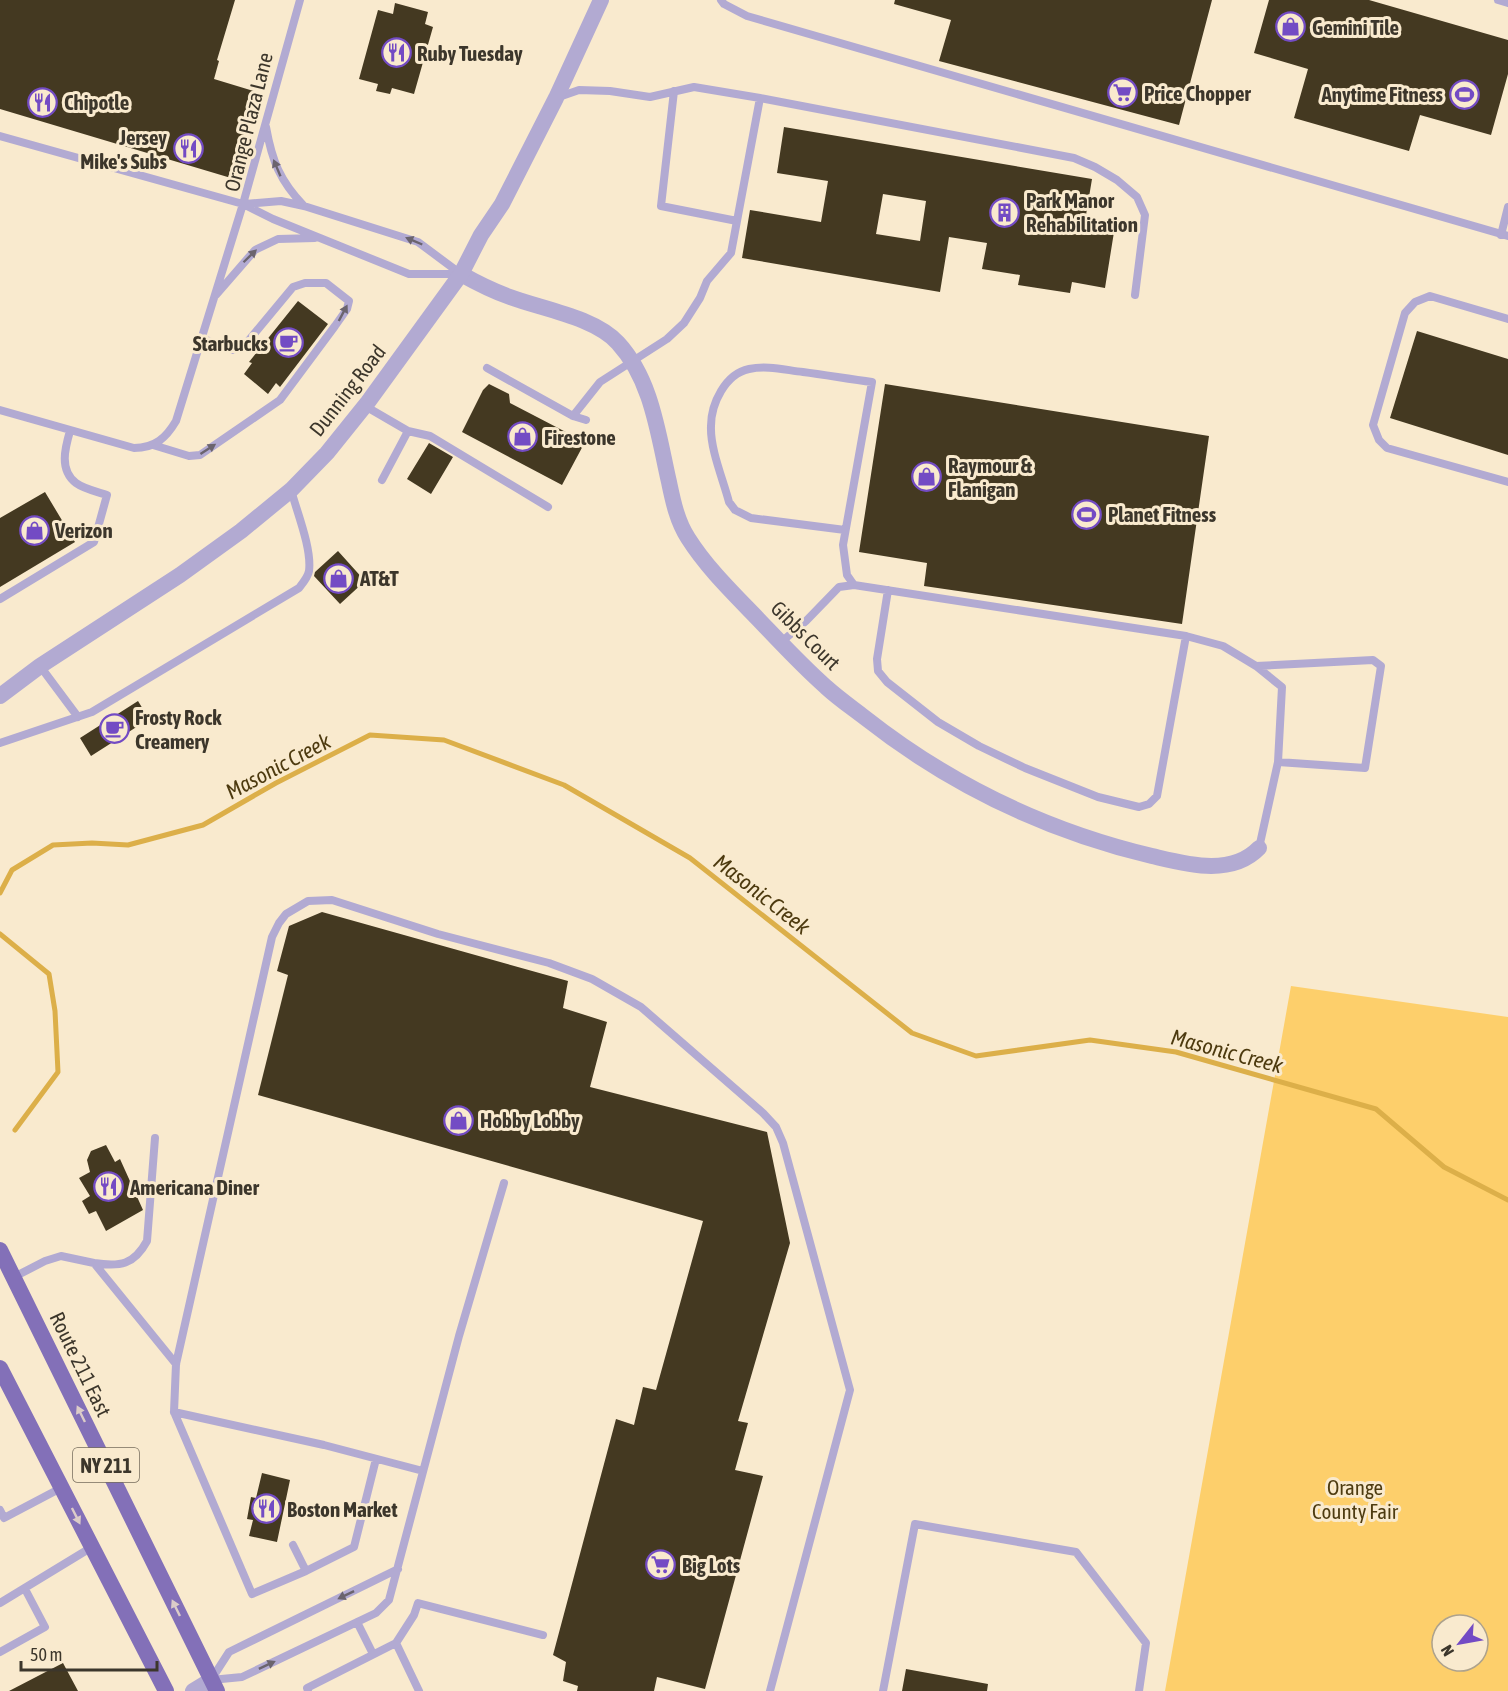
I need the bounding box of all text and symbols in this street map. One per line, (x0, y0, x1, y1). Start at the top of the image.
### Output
shop icon: Gemini Tile (1275, 11, 1307, 43)
place label: Gemini Tile (1312, 15, 1399, 39)
restaurant icon: Ruby Tuesday (380, 37, 412, 69)
place label: Ruby Tuesday (417, 41, 523, 65)
street label: Orange Plaza Lane (219, 50, 277, 194)
supermarket icon: Price Chopper (1107, 77, 1139, 109)
sports icon: Anytime Fitness (1448, 78, 1480, 110)
place label: Price Chopper (1144, 81, 1251, 105)
place label: Anytime Fitness (1321, 82, 1444, 106)
restaurant icon: Chipotle (27, 86, 59, 118)
place label: Chipotle (64, 90, 129, 114)
place label: Jersey Mike's Subs (80, 125, 168, 173)
restaurant icon: Jersey Mike's Subs (172, 133, 204, 165)
one-way arrow (273, 160, 282, 177)
place label: Park Manor Rehabilitation (1026, 188, 1138, 236)
building icon: Park Manor Rehabilitation (989, 196, 1021, 228)
one-way arrow (404, 236, 422, 246)
one-way arrow (243, 249, 258, 263)
one-way arrow (339, 304, 348, 321)
cafe icon: Starbucks (273, 327, 305, 359)
place label: Starbucks (193, 331, 269, 355)
street label: Dunning Road (304, 340, 390, 440)
shop icon: Firestone (507, 421, 539, 453)
place label: Firestone (544, 425, 616, 449)
one-way arrow (200, 443, 216, 455)
place label: Raymour & Flanigan (948, 453, 1033, 501)
shop icon: Raymour & Flanigan (911, 461, 943, 493)
sports icon: Planet Fitness (1071, 498, 1103, 530)
place label: Planet Fitness (1108, 502, 1217, 526)
shop icon: Verizon (18, 514, 50, 546)
place label: Verizon (54, 518, 113, 542)
shop icon: AT&T (323, 562, 355, 594)
place label: AT&T (359, 566, 400, 590)
street label: Gibbs Court (767, 596, 845, 674)
place label: Frosty Rock Creamery (135, 705, 222, 753)
cafe icon: Frosty Rock Creamery (98, 713, 130, 745)
water label: Masonic Creek (221, 727, 335, 804)
water label: Masonic Creek (709, 848, 816, 940)
water label: Masonic Creek (1168, 1024, 1286, 1079)
shop icon: Hobby Lobby (443, 1104, 475, 1136)
place label: Hobby Lobby (480, 1108, 580, 1132)
restaurant icon: Americana Diner (93, 1171, 125, 1203)
place label: Americana Diner (129, 1175, 260, 1199)
street label: Route 211 East (45, 1308, 117, 1420)
one-way arrow (76, 1406, 86, 1423)
road number: NY 211 (73, 1448, 139, 1482)
park label: Orange County Fair (1312, 1475, 1399, 1523)
restaurant icon: Boston Market (250, 1493, 282, 1525)
place label: Boston Market (287, 1497, 397, 1521)
one-way arrow (71, 1507, 81, 1524)
supermarket icon: Big Lots (645, 1549, 677, 1581)
place label: Big Lots (682, 1553, 741, 1577)
one-way arrow (337, 1590, 354, 1599)
one-way arrow (172, 1599, 182, 1617)
north arrow (1430, 1613, 1490, 1673)
scale bar (21, 1634, 158, 1672)
text: N (1437, 1642, 1457, 1659)
text: 50 m (30, 1644, 62, 1665)
one-way arrow (258, 1661, 275, 1670)

